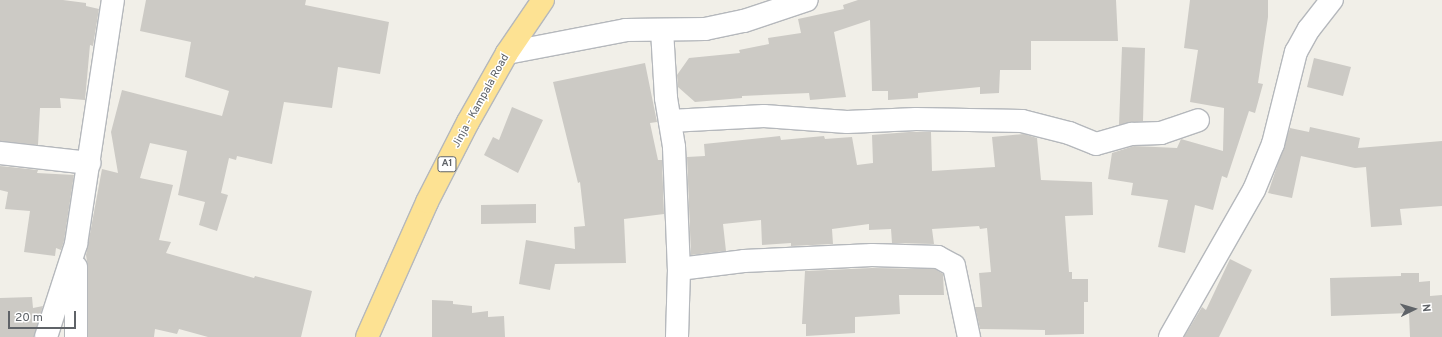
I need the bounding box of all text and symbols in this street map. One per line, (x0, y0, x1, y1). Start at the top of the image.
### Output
street label: Jinja - Kampala Road (450, 52, 512, 150)
road number: A1 (437, 156, 457, 172)
north arrow (1394, 289, 1434, 329)
scale bar (10, 303, 78, 329)
text: N (1419, 303, 1433, 313)
text: 20 m (15, 310, 43, 326)

